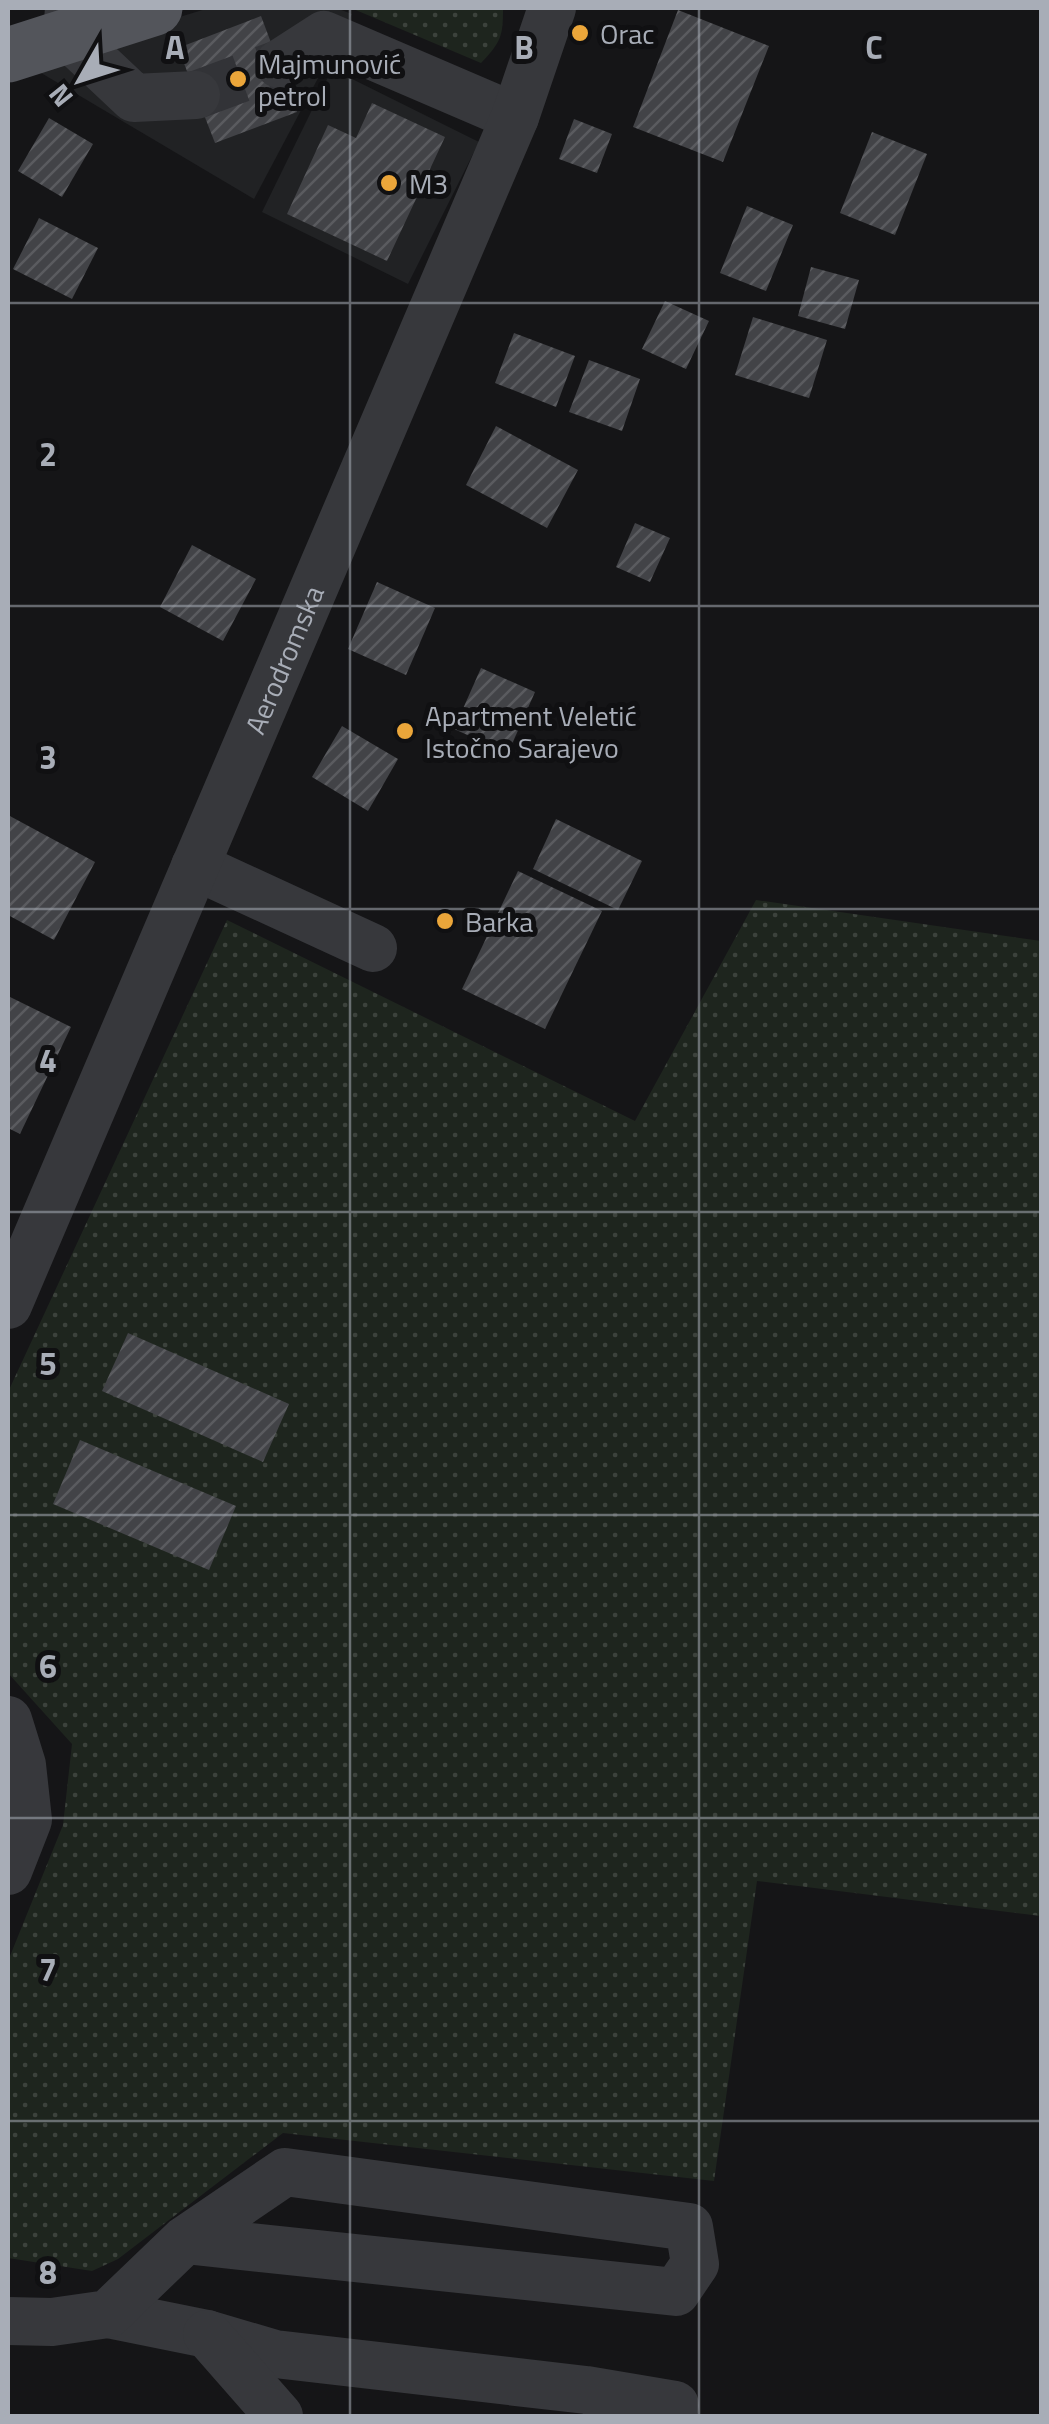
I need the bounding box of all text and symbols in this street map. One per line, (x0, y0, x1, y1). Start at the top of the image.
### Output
place label: Orac (600, 12, 654, 55)
marker: Orac (569, 22, 591, 44)
text: A (165, 23, 185, 71)
text: B (514, 23, 534, 71)
text: C (865, 23, 883, 71)
north arrow (30, 30, 130, 130)
place label: Majmunović petrol (258, 42, 401, 117)
marker: Majmunović petrol (227, 68, 249, 90)
text: N (37, 75, 83, 117)
place label: M3 (409, 162, 448, 205)
marker: M3 (378, 172, 400, 194)
text: 2 (39, 430, 57, 478)
street label: Aerodromska (233, 578, 334, 740)
place label: Apartment Veletić Istočno Sarajevo (425, 694, 637, 769)
marker: Apartment Veletić Istočno Sarajevo (394, 720, 416, 742)
text: 3 (39, 733, 57, 781)
place label: Barka (465, 900, 533, 943)
marker: Barka (434, 910, 456, 932)
text: 4 (39, 1036, 57, 1084)
text: 5 (39, 1339, 57, 1387)
text: 6 (39, 1642, 57, 1690)
text: 7 (39, 1945, 57, 1993)
text: 8 (39, 2248, 57, 2296)

